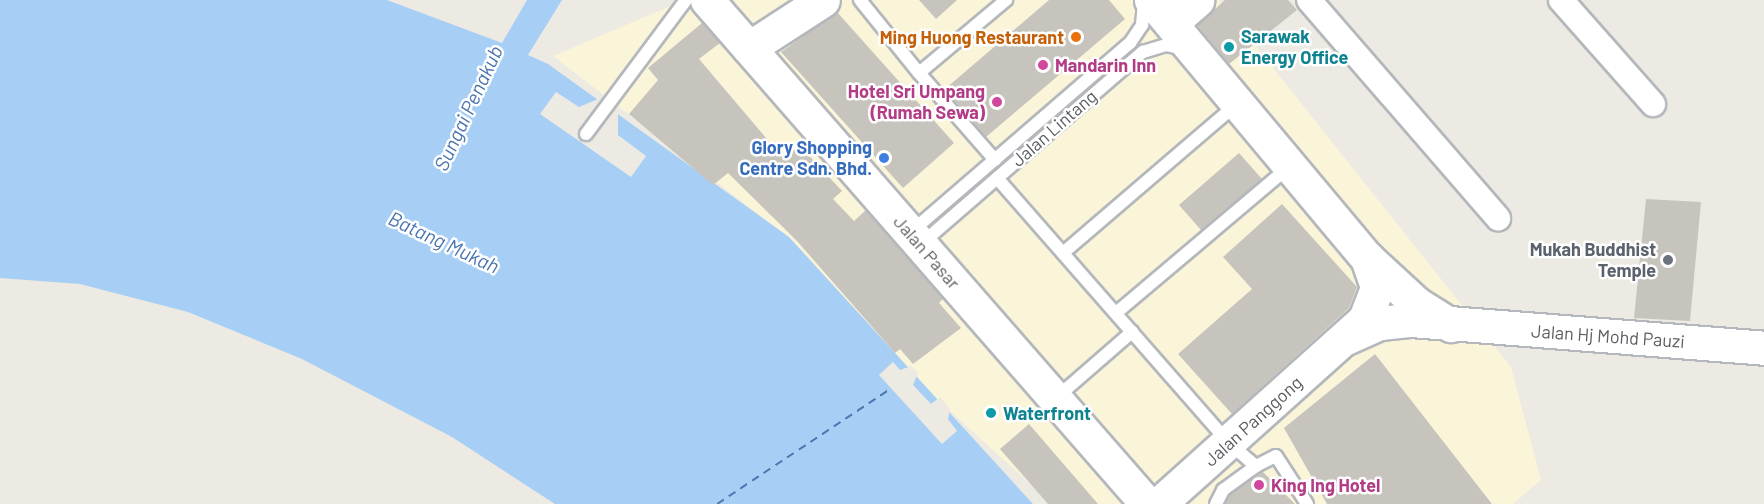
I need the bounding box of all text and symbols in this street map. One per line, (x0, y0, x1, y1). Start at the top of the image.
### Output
place label: Ming Huong Restaurant (880, 26, 1064, 48)
place label: Sarawak Energy Office (1241, 26, 1348, 68)
marker: Ming Huong Restaurant (1069, 30, 1083, 44)
marker: Sarawak Energy Office (1222, 40, 1236, 54)
water label: Sungai Penakub (429, 42, 507, 174)
place label: Mandarin Inn (1055, 54, 1156, 76)
marker: Mandarin Inn (1036, 58, 1050, 72)
place label: Hotel Sri Umpang (Rumah Sewa) (848, 81, 985, 124)
street label: Jalan Lintang (1007, 85, 1101, 171)
marker: Hotel Sri Umpang (Rumah Sewa) (990, 95, 1004, 109)
place label: Glory Shopping Centre Sdn. Bhd. (739, 137, 872, 180)
marker: Glory Shopping Centre Sdn. Bhd. (877, 151, 891, 165)
water label: Batang Mukah (385, 206, 503, 278)
street label: Jalan Pasar (889, 211, 965, 293)
place label: Mukah Buddhist Temple (1530, 239, 1656, 282)
marker: Mukah Buddhist Temple (1661, 253, 1675, 267)
street label: Jalan Hj Mohd Pauzi (1531, 320, 1685, 352)
street label: Jalan Panggong (1200, 371, 1306, 471)
place label: Waterfront (1003, 402, 1091, 424)
marker: Waterfront (984, 406, 998, 420)
place label: King Ing Hotel (1271, 474, 1381, 496)
marker: King Ing Hotel (1252, 478, 1266, 492)

